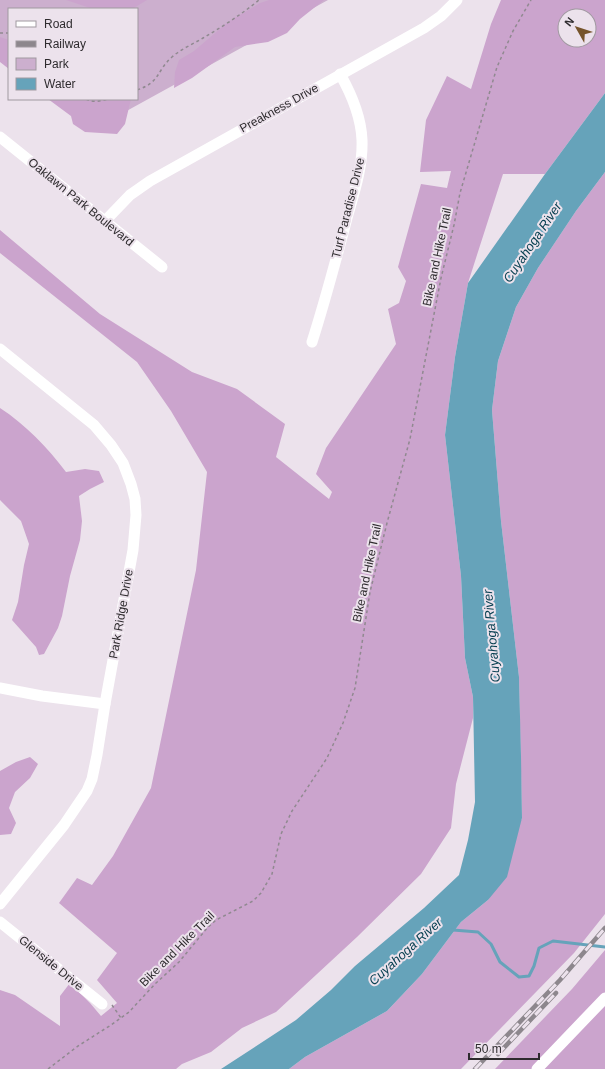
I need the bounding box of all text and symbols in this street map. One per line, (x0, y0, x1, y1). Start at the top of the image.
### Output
legend (8, 8, 138, 100)
north arrow (557, 8, 597, 48)
text: N (562, 15, 576, 29)
text: Road (44, 17, 73, 31)
text: Railway (44, 37, 86, 51)
text: Park (44, 57, 70, 71)
text: Water (44, 77, 76, 91)
street label: Preakness Drive (237, 80, 321, 135)
street label: Oaklawn Park Boulevard (25, 155, 137, 249)
street label: Turf Paradise Drive (329, 156, 367, 260)
water label: Cuyahoga River (500, 199, 565, 285)
street label: Bike and Hike Trail (420, 207, 454, 307)
street label: Bike and Hike Trail (350, 523, 384, 623)
street label: Park Ridge Drive (106, 568, 136, 660)
water label: Cuyahoga River (480, 588, 503, 683)
street label: Bike and Hike Trail (137, 909, 217, 989)
water label: Cuyahoga River (366, 914, 445, 988)
street label: Glenside Drive (16, 933, 86, 993)
scale bar (469, 1035, 539, 1061)
text: 50 m (475, 1042, 502, 1056)

